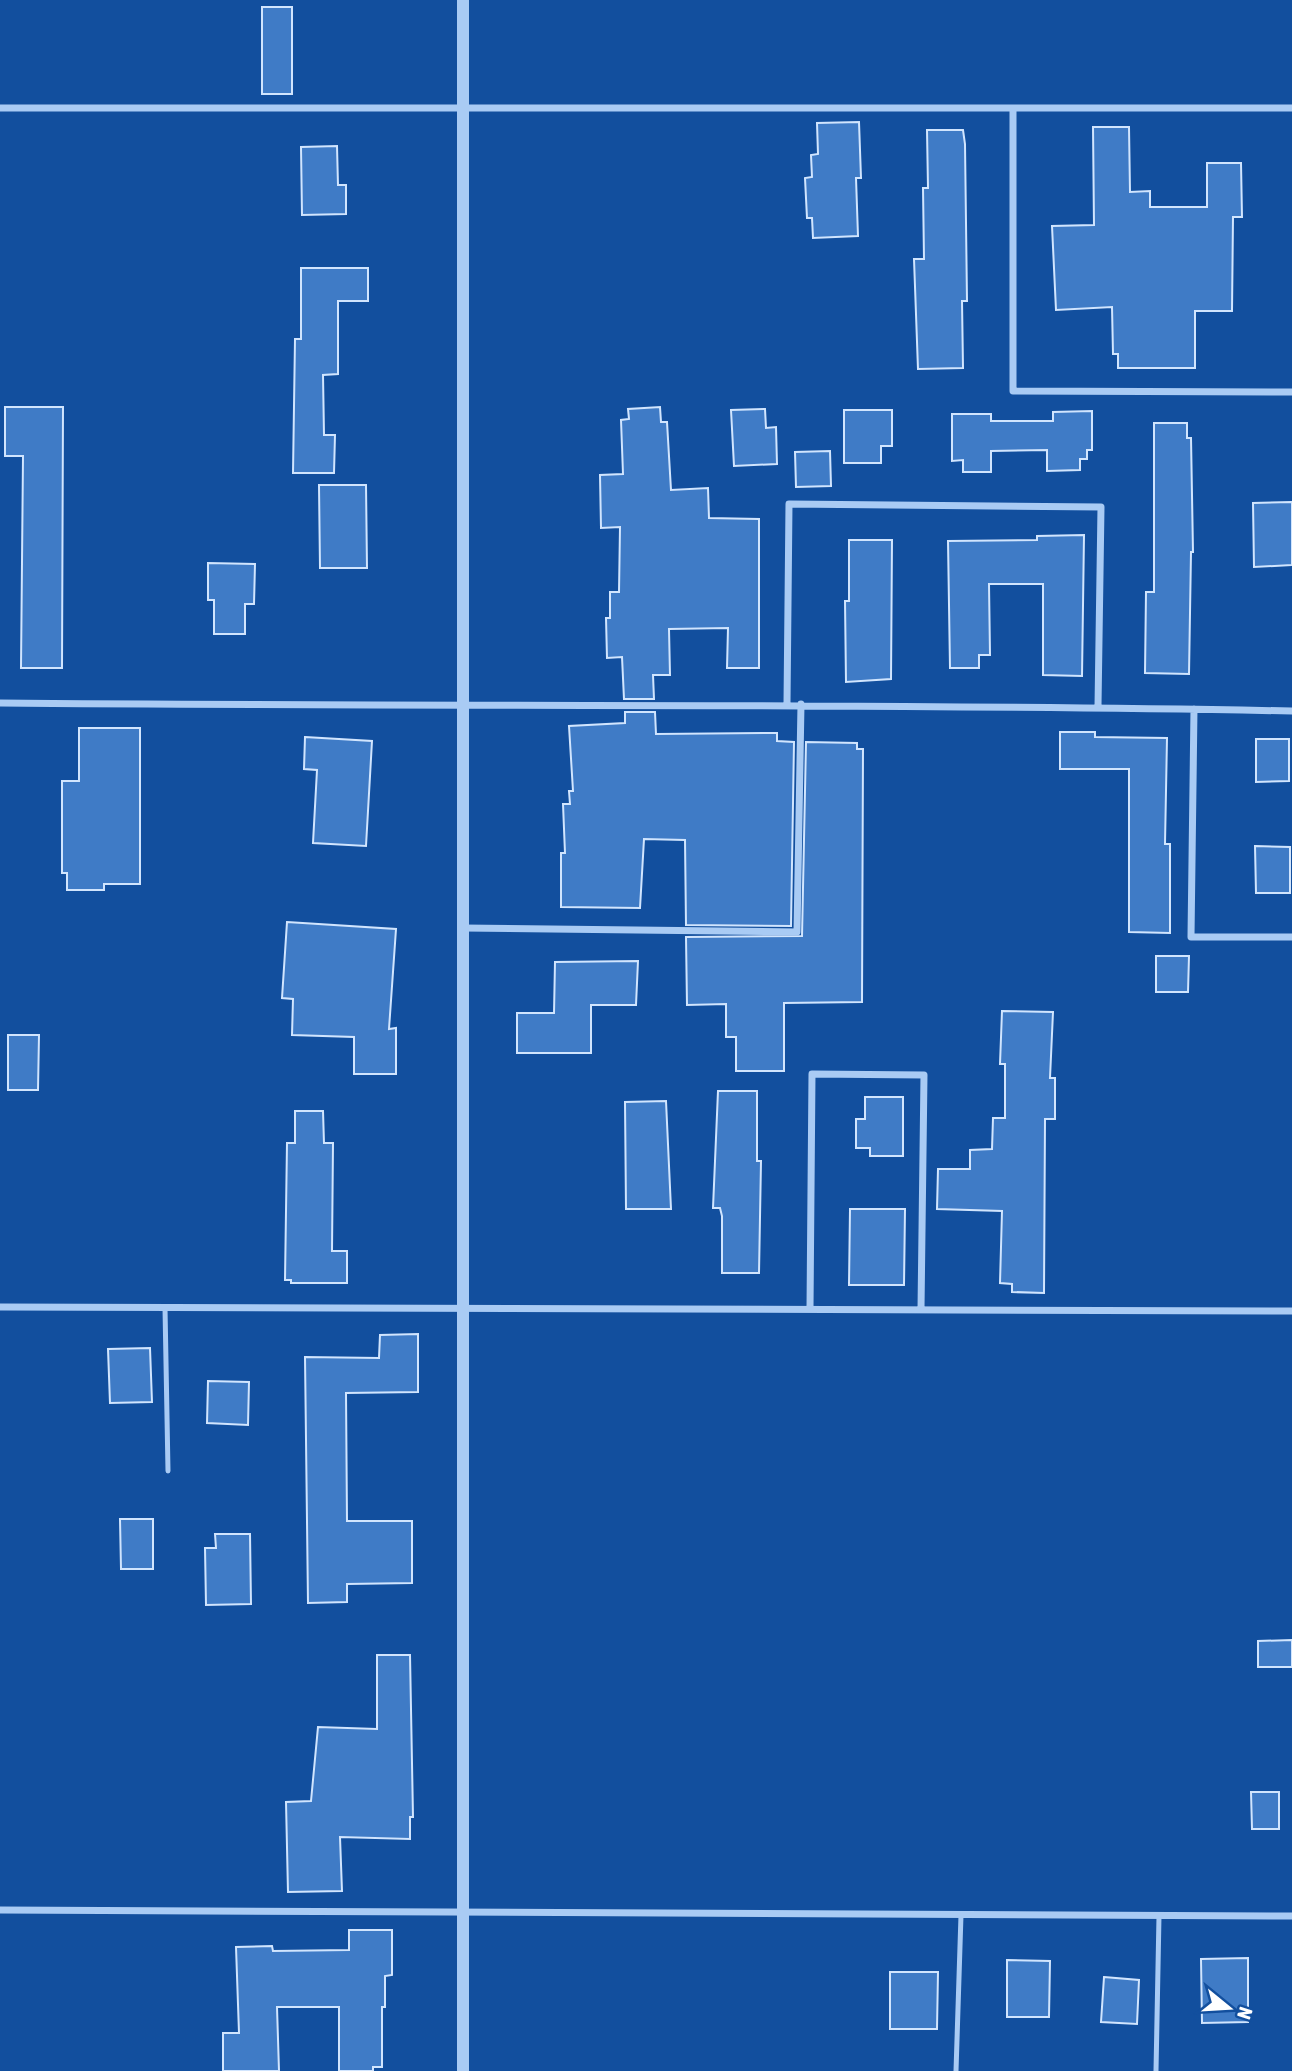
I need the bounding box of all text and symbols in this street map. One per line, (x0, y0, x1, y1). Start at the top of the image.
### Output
north arrow (1194, 1973, 1264, 2043)
text: N (1233, 2005, 1257, 2022)

